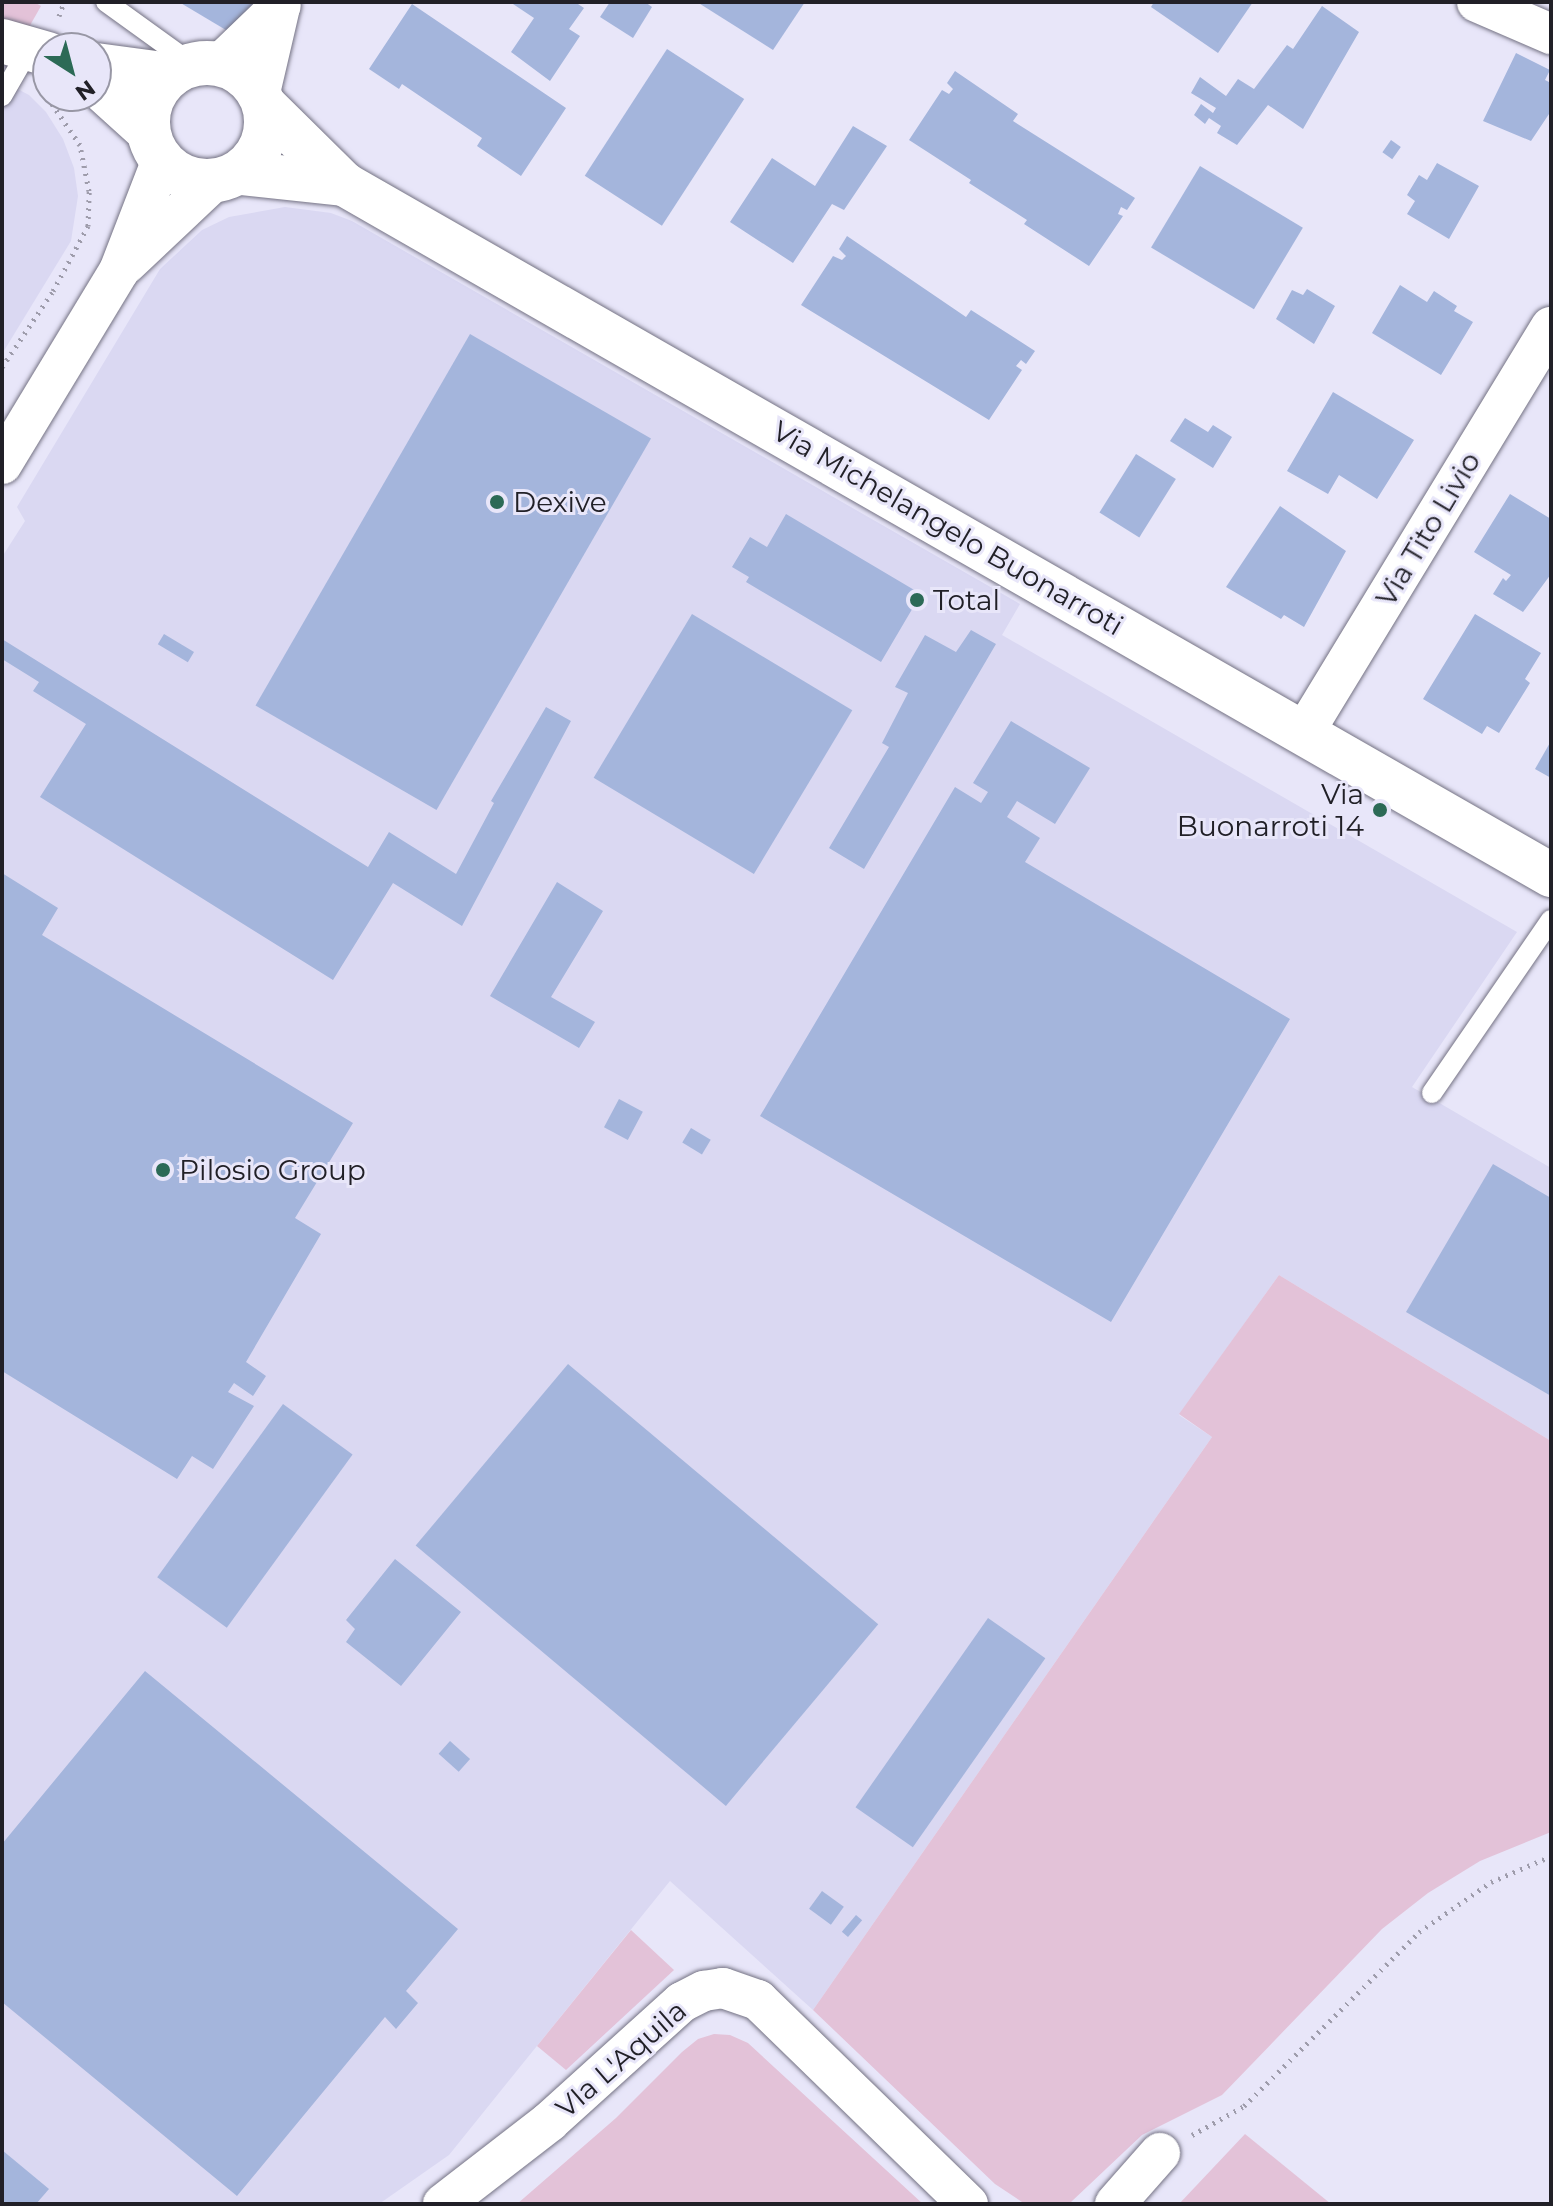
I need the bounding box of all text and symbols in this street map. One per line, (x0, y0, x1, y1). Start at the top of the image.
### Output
north arrow (32, 32, 112, 112)
text: N (70, 74, 100, 106)
street label: Via Michelangelo Buonarroti (767, 414, 1129, 642)
street label: Via Tito Livio (1369, 446, 1487, 612)
place label: Dexive (513, 485, 607, 519)
marker: Dexive (488, 493, 506, 511)
place label: Total (933, 583, 1000, 617)
marker: Total (908, 591, 926, 609)
place label: Via Buonarroti 14 (1177, 777, 1364, 843)
marker: Via Buonarroti 14 (1371, 801, 1389, 819)
place label: Pilosio Group (179, 1153, 366, 1187)
marker: Pilosio Group (154, 1161, 172, 1179)
street label: VIa L'Aquila (549, 1993, 693, 2125)

